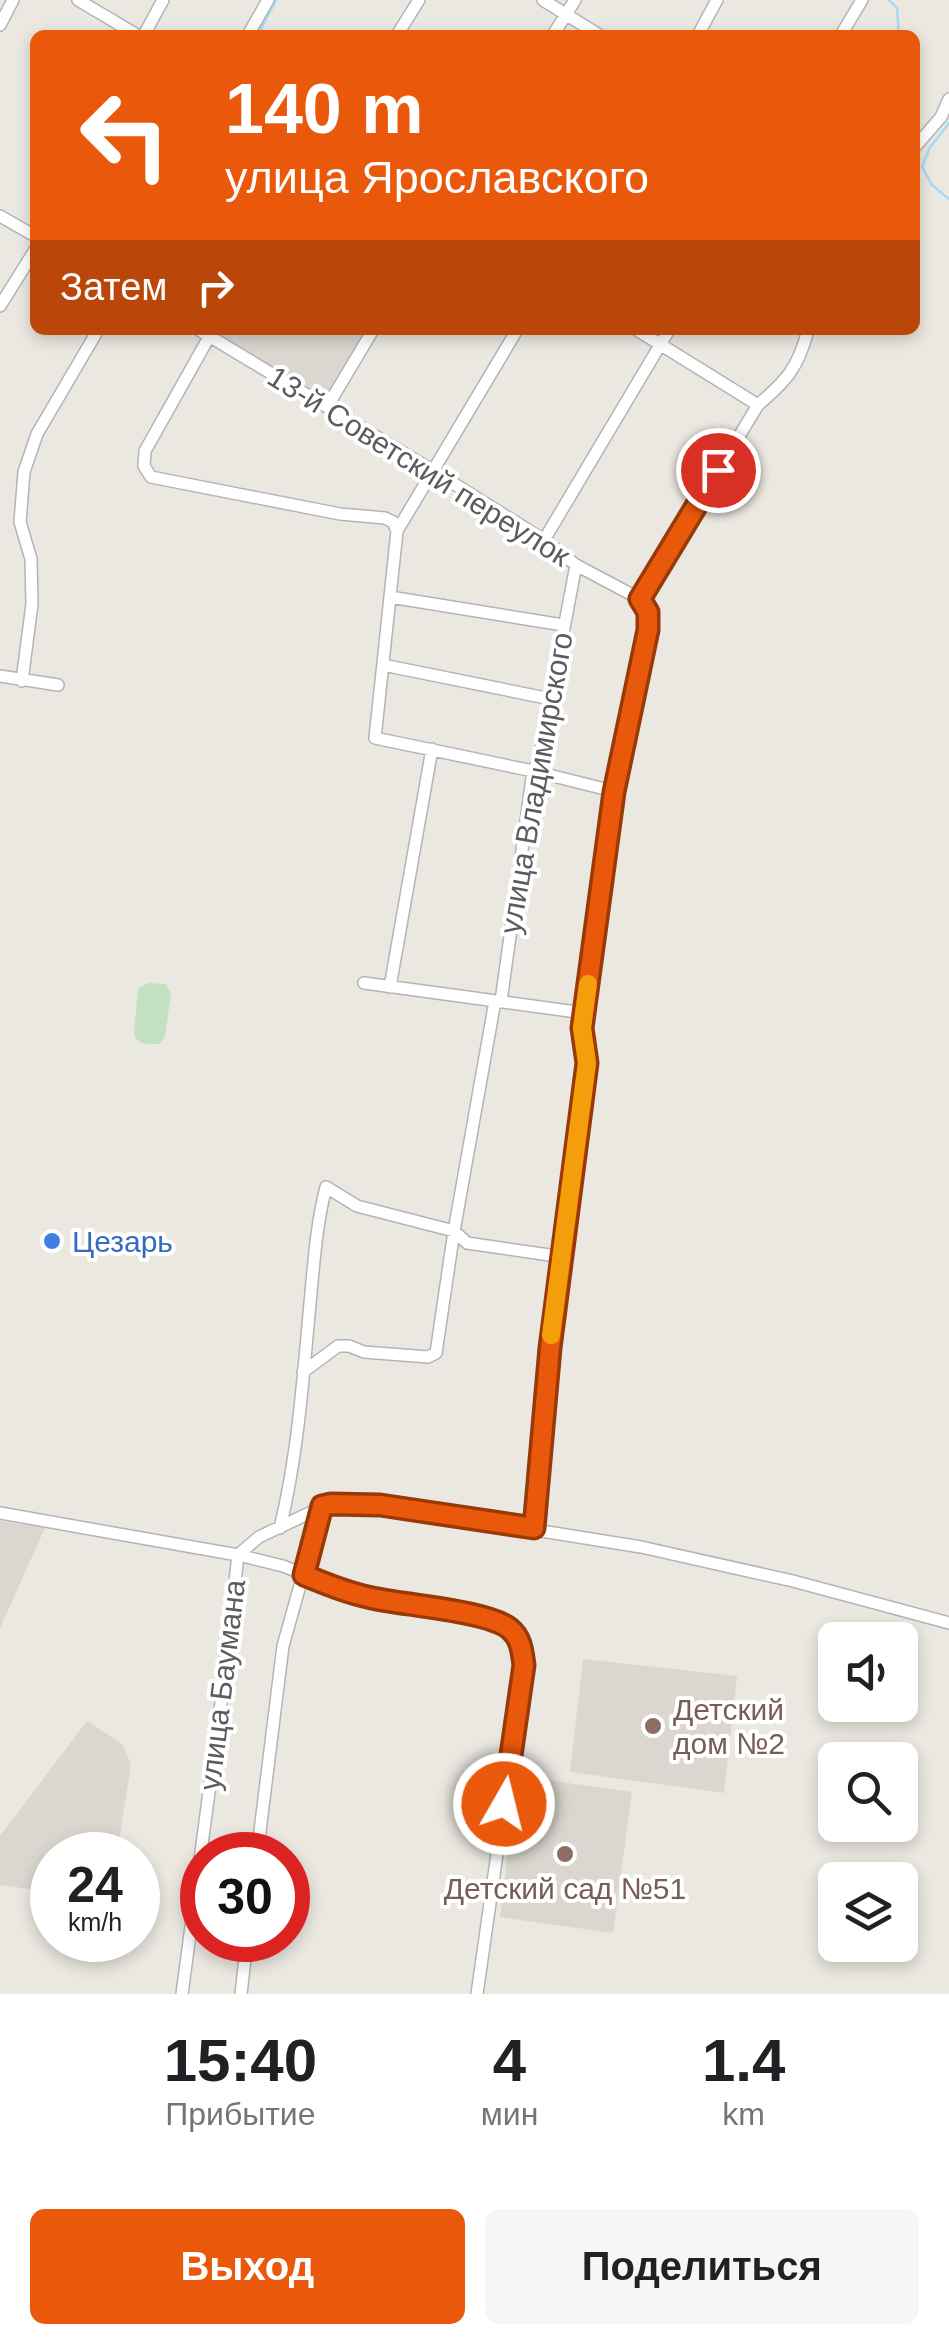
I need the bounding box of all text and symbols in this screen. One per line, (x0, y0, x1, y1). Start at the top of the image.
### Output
icon: left (60, 70, 190, 200)
text: 140 m (225, 70, 423, 148)
text: улица Ярославского (225, 152, 649, 203)
icon: right (188, 260, 243, 315)
text: Затем (60, 266, 168, 308)
street label: 13-й Советский переулок (262, 359, 577, 573)
pin (676, 428, 761, 513)
icon: arrive (691, 443, 746, 498)
street label: улица Владимирского (493, 630, 579, 936)
place label: Цезарь (72, 1225, 173, 1258)
marker: Цезарь (41, 1230, 63, 1252)
street label: улица Баумана (193, 1577, 251, 1792)
map controls (818, 1622, 918, 1962)
button: sound (818, 1622, 918, 1722)
place label: Детский дом №2 (673, 1693, 785, 1760)
marker: Детский дом №2 (642, 1715, 664, 1737)
button: search (818, 1742, 918, 1842)
position arrow (452, 1752, 556, 1856)
speed limit sign: 30 (180, 1832, 310, 1962)
marker: Детский сад №51 (554, 1843, 576, 1865)
text: 24 (67, 1857, 123, 1913)
button: layers (818, 1862, 918, 1962)
place label: Детский сад №51 (444, 1872, 686, 1905)
text: km/h (68, 1908, 122, 1936)
text: 15:40 (164, 2027, 317, 2094)
text: 4 (493, 2027, 526, 2094)
text: 1.4 (702, 2027, 785, 2094)
text: Прибытие (165, 2096, 316, 2132)
text: мин (481, 2096, 538, 2132)
text: km (722, 2096, 765, 2132)
button: Выход (30, 2209, 465, 2324)
button: Поделиться (485, 2209, 919, 2324)

